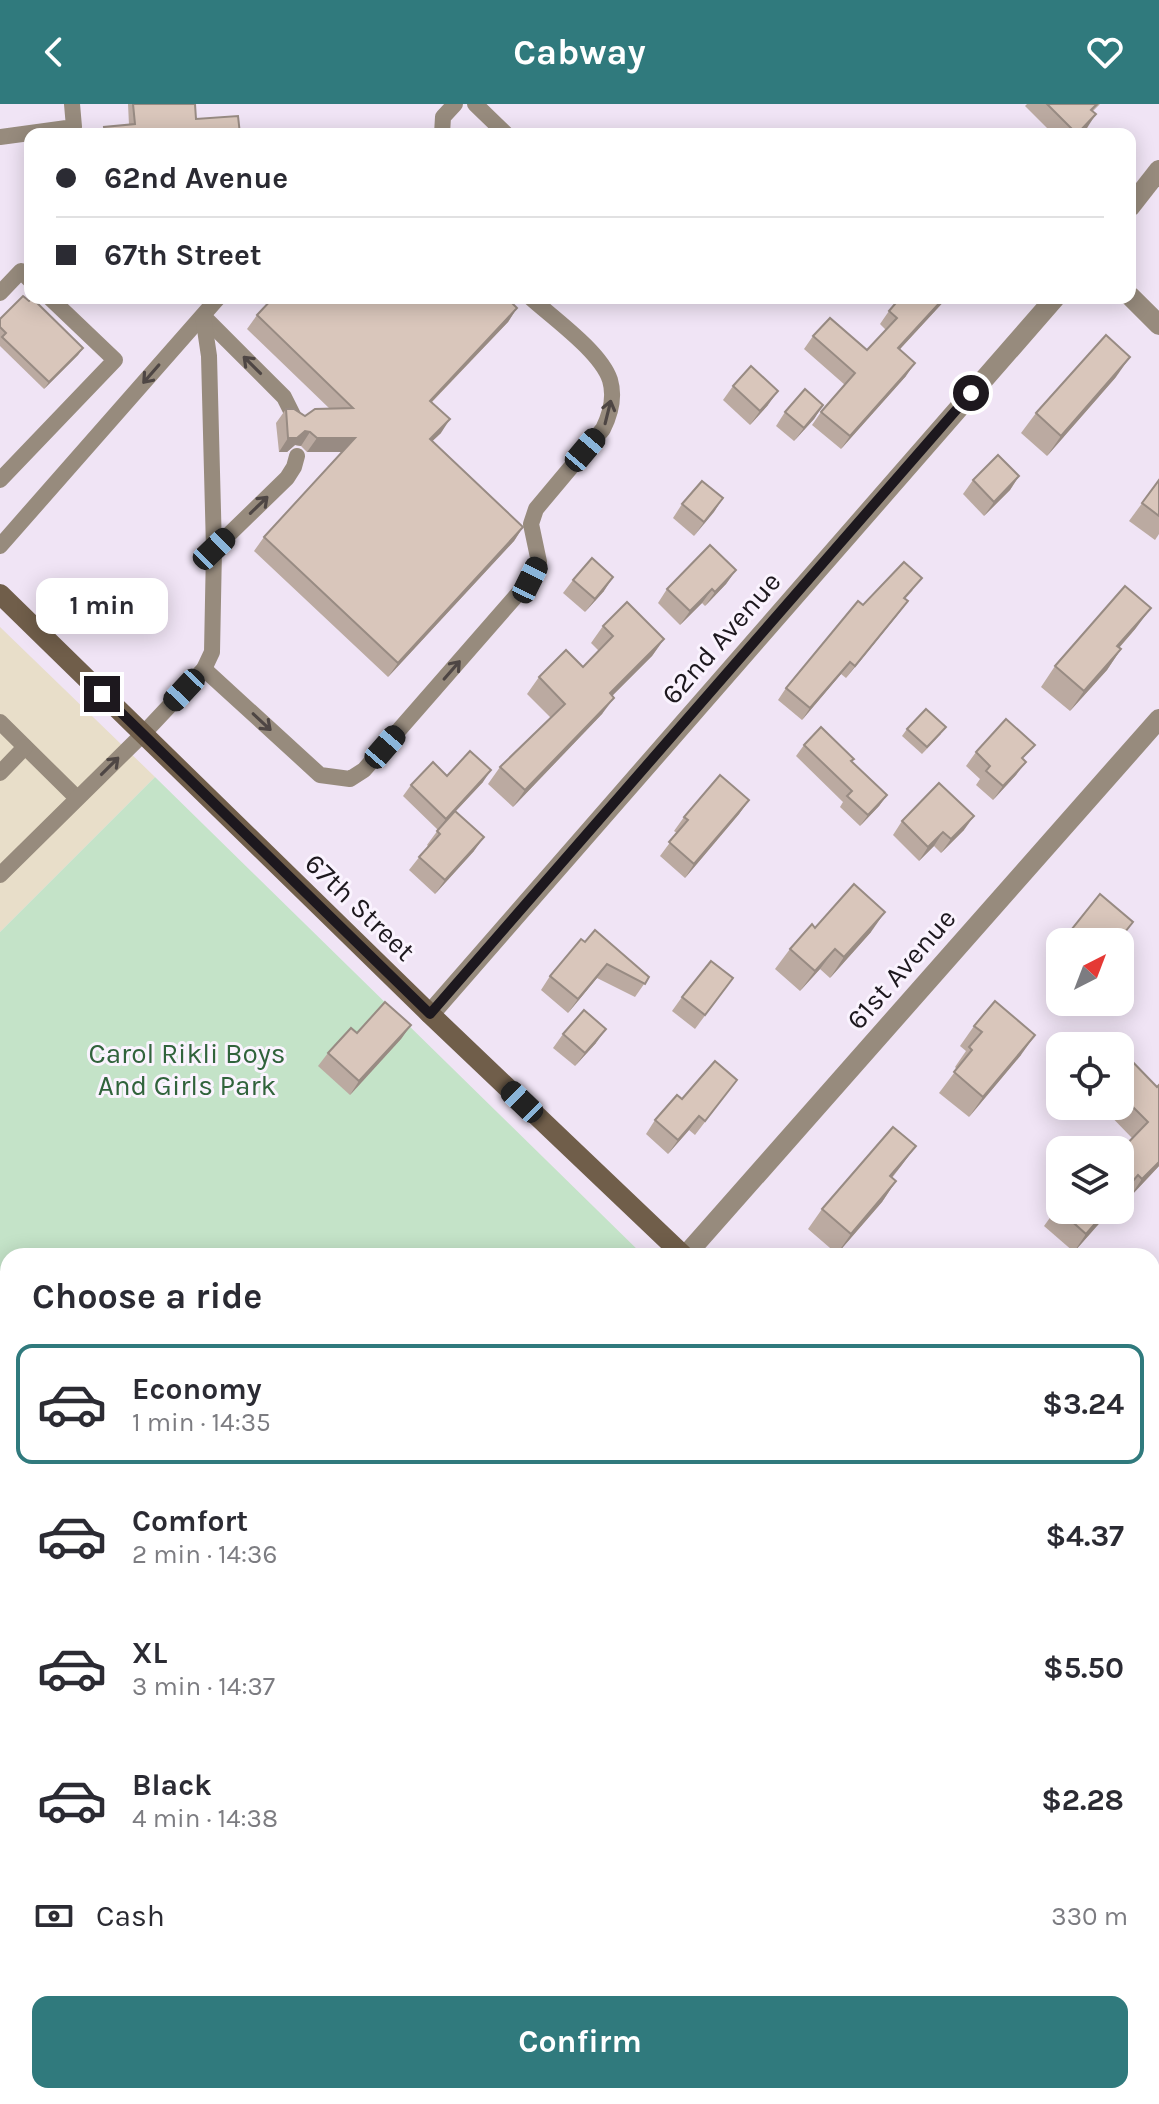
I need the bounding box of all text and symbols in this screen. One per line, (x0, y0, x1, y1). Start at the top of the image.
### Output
icon: back (32, 30, 76, 74)
icon: heart (1083, 30, 1127, 74)
text: Cabway (513, 31, 646, 73)
text: 62nd Avenue (104, 160, 288, 196)
text: 67th Street (104, 237, 262, 273)
one-way arrow (243, 356, 262, 375)
one-way arrow (143, 364, 161, 384)
route start (953, 375, 989, 411)
one-way arrow (602, 400, 617, 425)
car (560, 424, 610, 476)
one-way arrow (249, 495, 269, 514)
car (188, 524, 240, 574)
car (509, 553, 551, 607)
street label: 62nd Avenue (655, 565, 787, 711)
callout: 1 min (36, 578, 168, 634)
text: 1 min (69, 590, 135, 621)
one-way arrow (443, 660, 461, 680)
car (159, 664, 209, 716)
route end (84, 676, 120, 712)
one-way arrow (251, 712, 271, 730)
car (360, 721, 410, 773)
one-way arrow (100, 757, 119, 776)
street label: 67th Street (298, 846, 422, 968)
street label: 61st Avenue (840, 902, 962, 1036)
north arrow (1046, 928, 1134, 1016)
map controls (1046, 928, 1134, 1224)
button: locate (1046, 1032, 1134, 1120)
park label: Carol Rikli Boys And Girls Park (88, 1037, 286, 1102)
car (496, 1077, 548, 1127)
button: layers (1046, 1136, 1134, 1224)
text: Choose a ride (32, 1275, 262, 1317)
icon: car (36, 1368, 108, 1440)
text: Economy (132, 1371, 262, 1407)
text: $3.24 (1042, 1386, 1124, 1422)
text: 1 min · 14:35 (132, 1407, 271, 1438)
icon: car (36, 1500, 108, 1572)
text: Comfort (132, 1503, 248, 1539)
text: $4.37 (1045, 1518, 1124, 1554)
text: 2 min · 14:36 (132, 1539, 277, 1570)
icon: car (36, 1632, 108, 1704)
text: XL (132, 1635, 167, 1671)
text: $5.50 (1043, 1650, 1124, 1686)
text: 3 min · 14:37 (132, 1671, 275, 1702)
icon: car (36, 1764, 108, 1836)
text: Black (132, 1767, 212, 1803)
text: $2.28 (1041, 1782, 1124, 1818)
text: 4 min · 14:38 (132, 1803, 278, 1834)
icon: cash (32, 1894, 76, 1938)
text: Cash (96, 1898, 165, 1934)
text: 330 m (1051, 1901, 1128, 1932)
button: Confirm (32, 1996, 1128, 2088)

